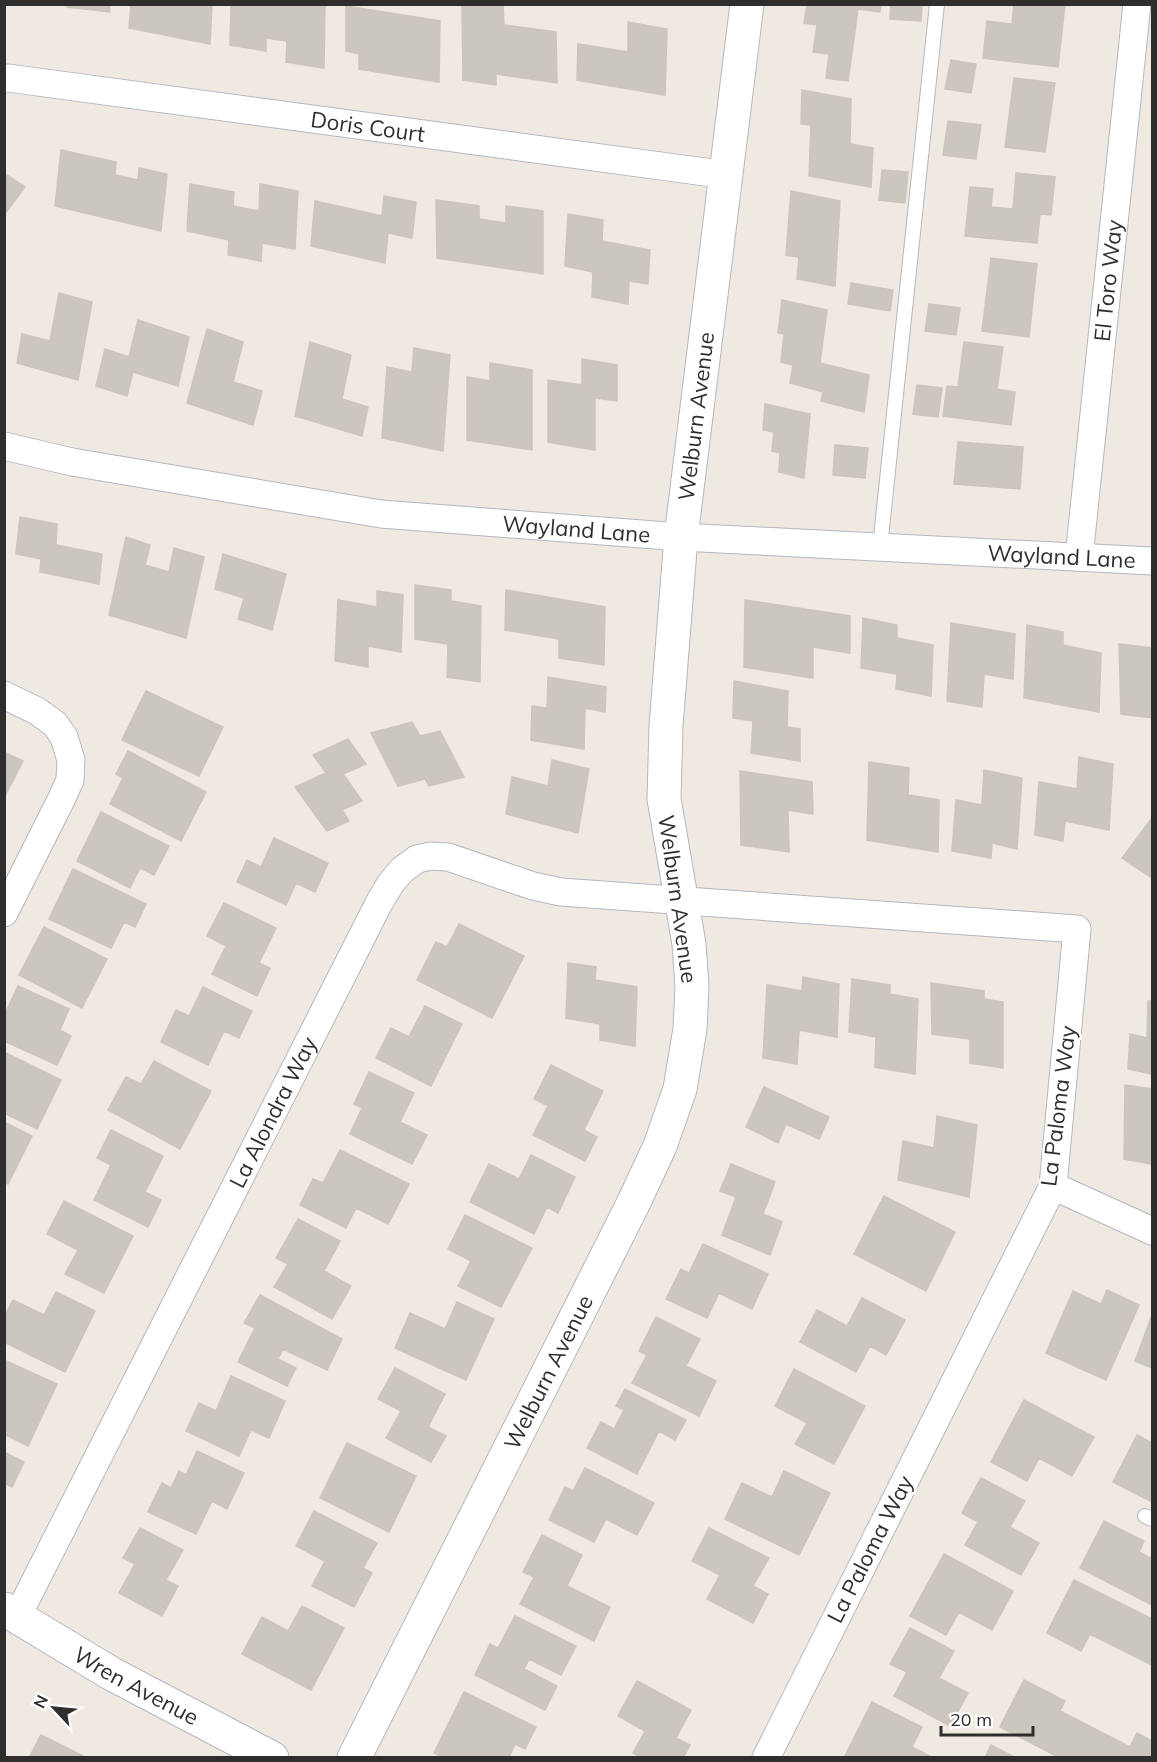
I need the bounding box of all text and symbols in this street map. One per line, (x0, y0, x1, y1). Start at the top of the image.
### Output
street label: Doris Court (309, 105, 427, 148)
street label: El Toro Way (1088, 218, 1128, 343)
street label: Welburn Avenue (672, 330, 720, 502)
street label: Wayland Lane (501, 509, 651, 549)
street label: Wayland Lane (987, 539, 1136, 574)
street label: Welburn Avenue (652, 813, 704, 985)
street label: La Paloma Way (1034, 1024, 1082, 1188)
street label: La Alondra Way (223, 1032, 323, 1192)
street label: Welburn Avenue (498, 1290, 599, 1454)
street label: La Paloma Way (821, 1470, 919, 1628)
street label: Wren Avenue (69, 1640, 204, 1731)
north arrow (24, 1678, 84, 1738)
text: N (29, 1692, 52, 1711)
scale bar (941, 1699, 1032, 1737)
text: 20 m (950, 1708, 992, 1731)

